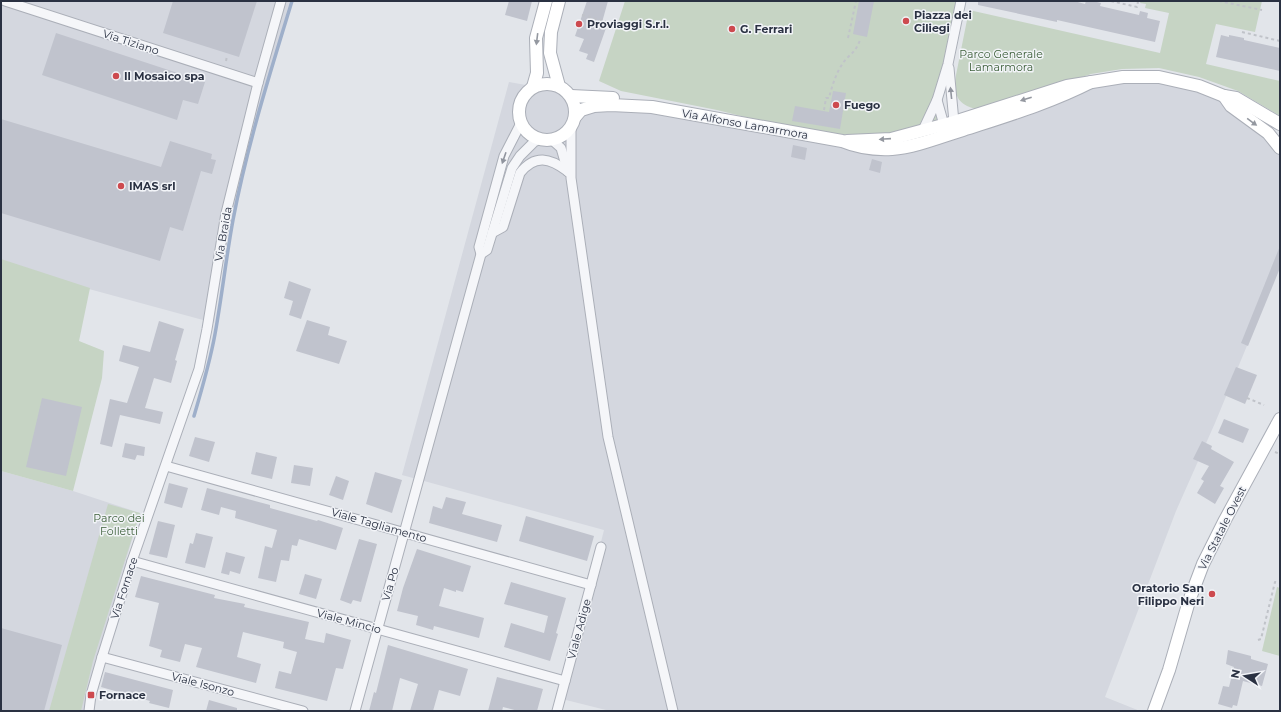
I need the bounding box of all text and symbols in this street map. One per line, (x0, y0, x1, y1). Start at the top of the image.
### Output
place label: Piazza dei Ciliegi (914, 8, 972, 35)
marker: Piazza dei Ciliegi (901, 16, 911, 26)
place label: Proviaggi S.r.l. (587, 17, 669, 31)
marker: Proviaggi S.r.l. (574, 19, 584, 29)
place label: G. Ferrari (740, 22, 792, 36)
marker: G. Ferrari (727, 24, 737, 34)
street label: Via Tiziano (101, 26, 161, 58)
one-way arrow (534, 33, 540, 45)
park label: Parco Generale Lamarmora (959, 47, 1043, 74)
place label: Il Mosaico spa (124, 69, 205, 83)
marker: Il Mosaico spa (111, 71, 121, 81)
one-way arrow (948, 87, 954, 99)
one-way arrow (1020, 96, 1032, 102)
place label: Fuego (844, 98, 880, 112)
marker: Fuego (831, 100, 841, 110)
street label: Via Alfonso Lamarmora (681, 106, 809, 142)
one-way arrow (1247, 117, 1258, 126)
one-way arrow (879, 136, 891, 143)
one-way arrow (500, 152, 506, 164)
place label: IMAS srl (129, 179, 176, 193)
marker: IMAS srl (116, 181, 126, 191)
street label: Via Braida (211, 205, 235, 263)
street label: Via Statale Ovest (1195, 483, 1249, 572)
street label: Viale Tagliamento (330, 505, 428, 545)
park label: Parco dei Folletti (93, 511, 145, 538)
street label: Via Fornace (107, 555, 141, 621)
street label: Via Po (379, 565, 402, 602)
place label: Oratorio San Filippo Neri (1132, 581, 1204, 608)
marker: Oratorio San Filippo Neri (1207, 589, 1217, 599)
street label: Viale Adige (564, 597, 594, 661)
street label: Viale Mincio (315, 606, 383, 636)
north arrow (1225, 656, 1265, 696)
text: N (1227, 668, 1243, 680)
street label: Viale Isonzo (170, 669, 236, 699)
place label: Fornace (99, 688, 146, 702)
marker: Fornace (86, 690, 96, 700)

